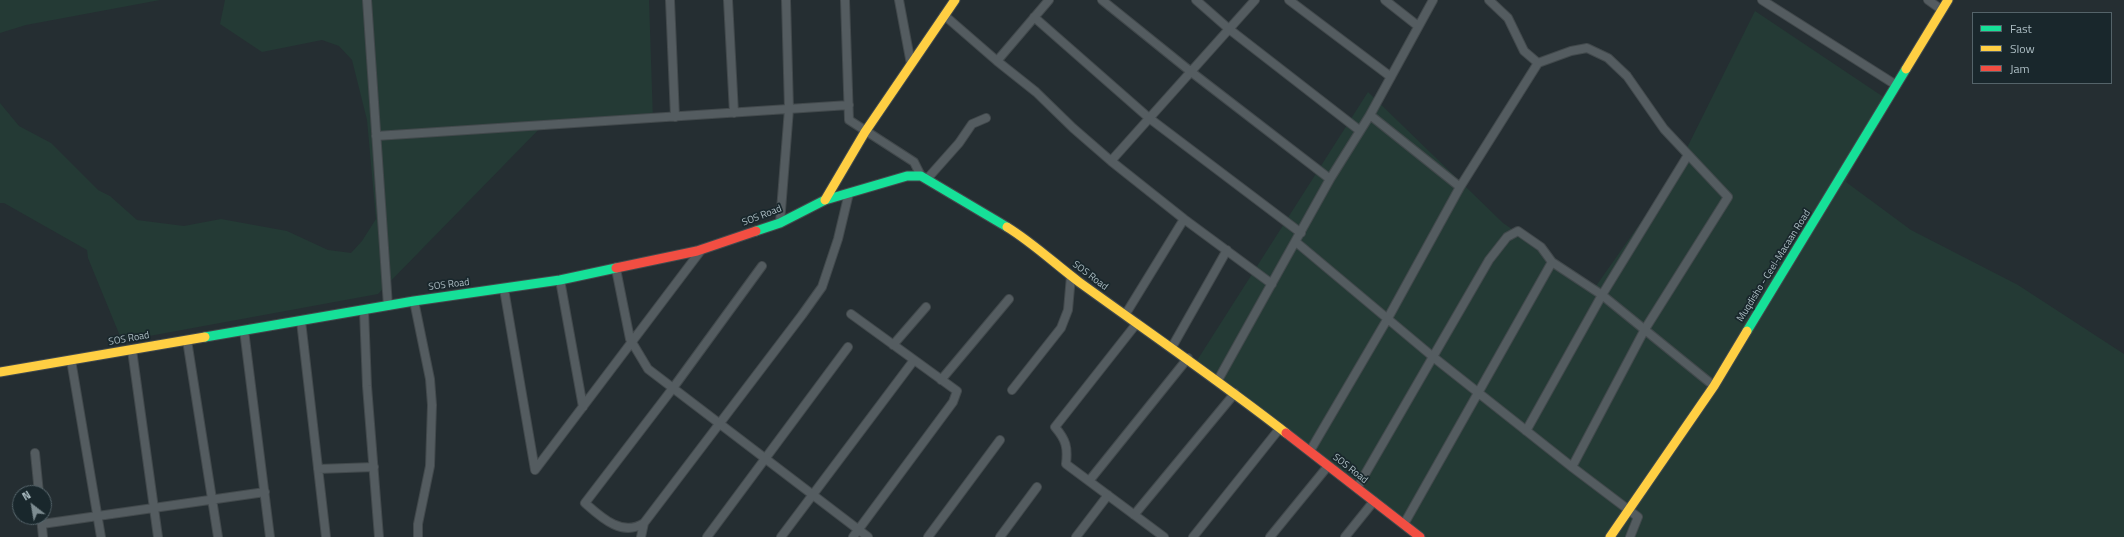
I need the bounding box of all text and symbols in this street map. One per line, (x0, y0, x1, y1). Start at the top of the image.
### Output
legend (1972, 12, 2112, 84)
text: Fast (2010, 19, 2032, 38)
text: Slow (2010, 39, 2035, 58)
text: Jam (2010, 59, 2030, 78)
street label: SOS Road (741, 203, 783, 229)
street label: Muqdisho - Ceel-Macaan Road (1735, 208, 1813, 324)
street label: SOS Road (1070, 259, 1110, 293)
street label: SOS Road (428, 277, 470, 293)
street label: SOS Road (108, 330, 150, 348)
street label: SOS Road (1330, 452, 1370, 486)
north arrow (12, 485, 52, 525)
text: N (19, 487, 34, 504)

